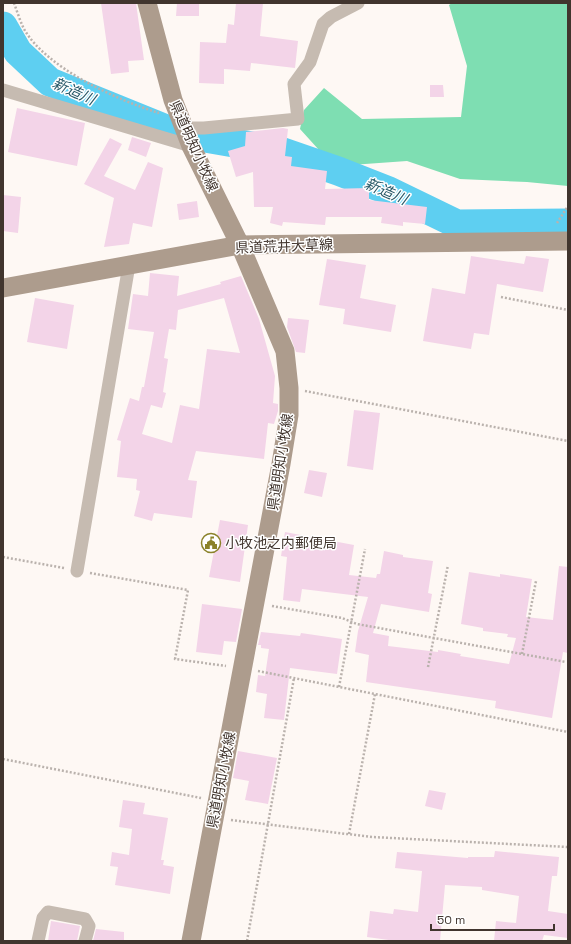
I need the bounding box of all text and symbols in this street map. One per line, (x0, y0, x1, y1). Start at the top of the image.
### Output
water label: 新造川 (50, 73, 100, 110)
street label: 県道明知小牧線 (166, 98, 222, 194)
water label: 新造川 (362, 173, 412, 209)
street label: 県道荒井大草線 (235, 235, 333, 257)
street label: 県道明知小牧線 (263, 412, 297, 512)
public building icon: 小牧池之内郵便局 (200, 532, 222, 554)
place label: 小牧池之内郵便局 (225, 534, 337, 552)
street label: 県道明知小牧線 (203, 730, 239, 830)
scale bar (431, 906, 554, 932)
text: 50 m (437, 912, 465, 928)

